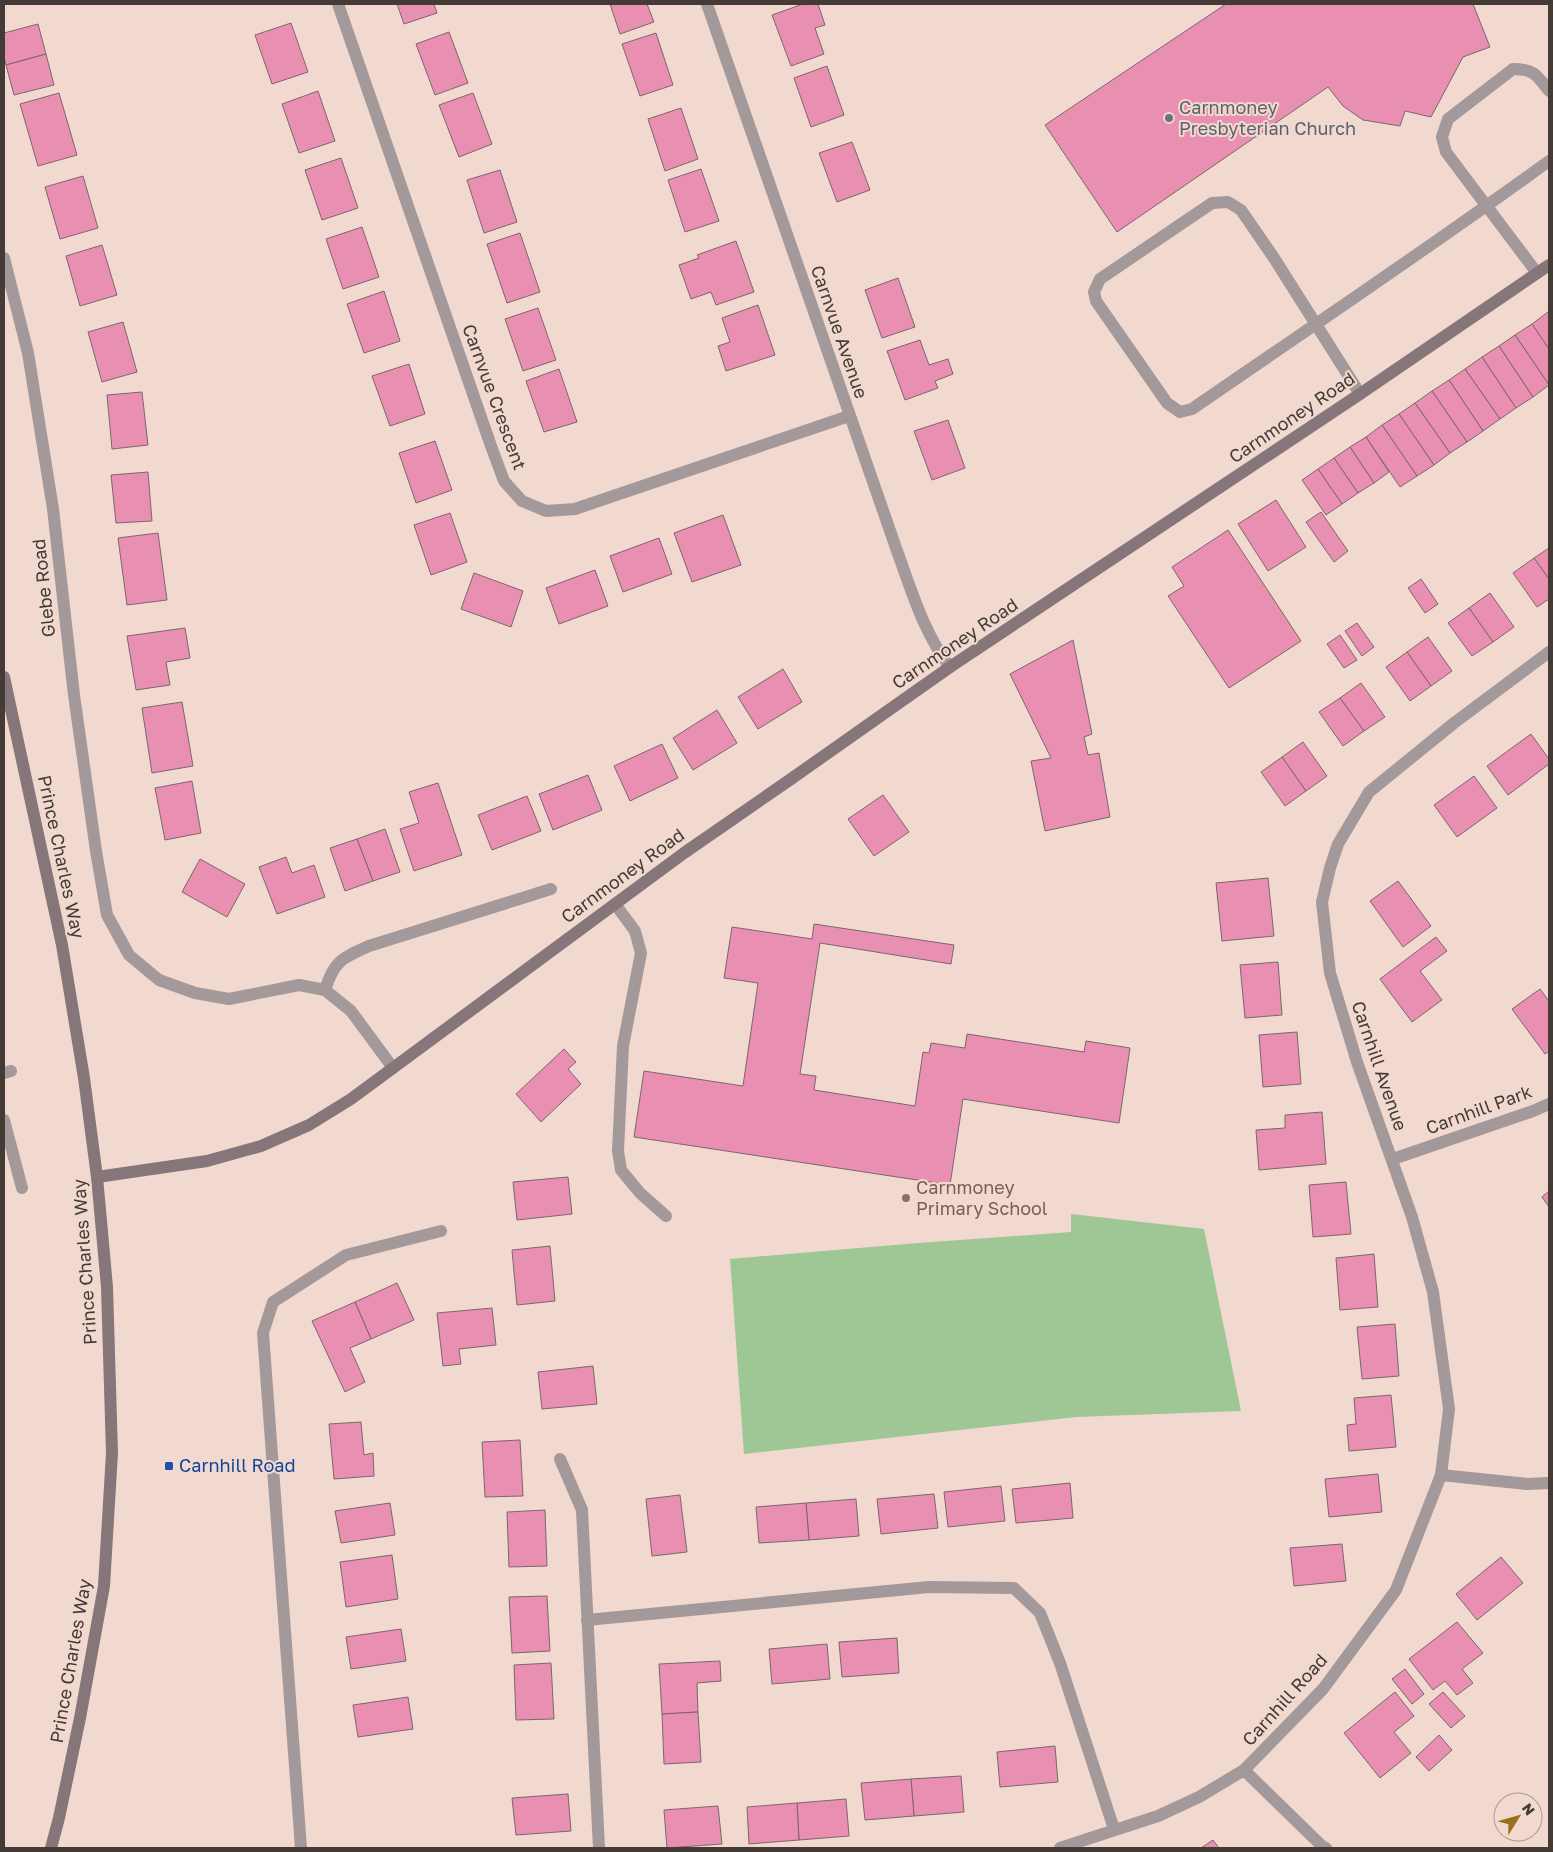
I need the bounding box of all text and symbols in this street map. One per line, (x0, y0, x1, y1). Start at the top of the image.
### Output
place label: Carnmoney Presbyterian Church (1179, 96, 1356, 139)
marker: Carnmoney Presbyterian Church (1163, 112, 1175, 124)
street label: Carnvue Avenue (807, 262, 873, 401)
street label: Carnvue Crescent (458, 321, 532, 473)
street label: Carnmoney Road (1224, 367, 1359, 467)
street label: Glebe Road (27, 538, 59, 638)
street label: Carnmoney Road (887, 593, 1022, 693)
street label: Prince Charles Way (34, 773, 90, 940)
street label: Carnmoney Road (556, 823, 688, 927)
street label: Carnhill Avenue (1347, 998, 1412, 1134)
street label: Carnhill Park (1423, 1080, 1535, 1138)
place label: Carnmoney Primary School (916, 1176, 1048, 1219)
street label: Prince Charles Way (67, 1178, 101, 1346)
marker: Carnmoney Primary School (900, 1192, 912, 1204)
place label: Carnhill Road (179, 1454, 296, 1476)
marker: Carnhill Road (163, 1460, 175, 1472)
street label: Prince Charles Way (45, 1577, 95, 1745)
street label: Carnhill Road (1237, 1649, 1331, 1750)
north arrow (1493, 1792, 1543, 1842)
text: N (1519, 1800, 1539, 1818)

